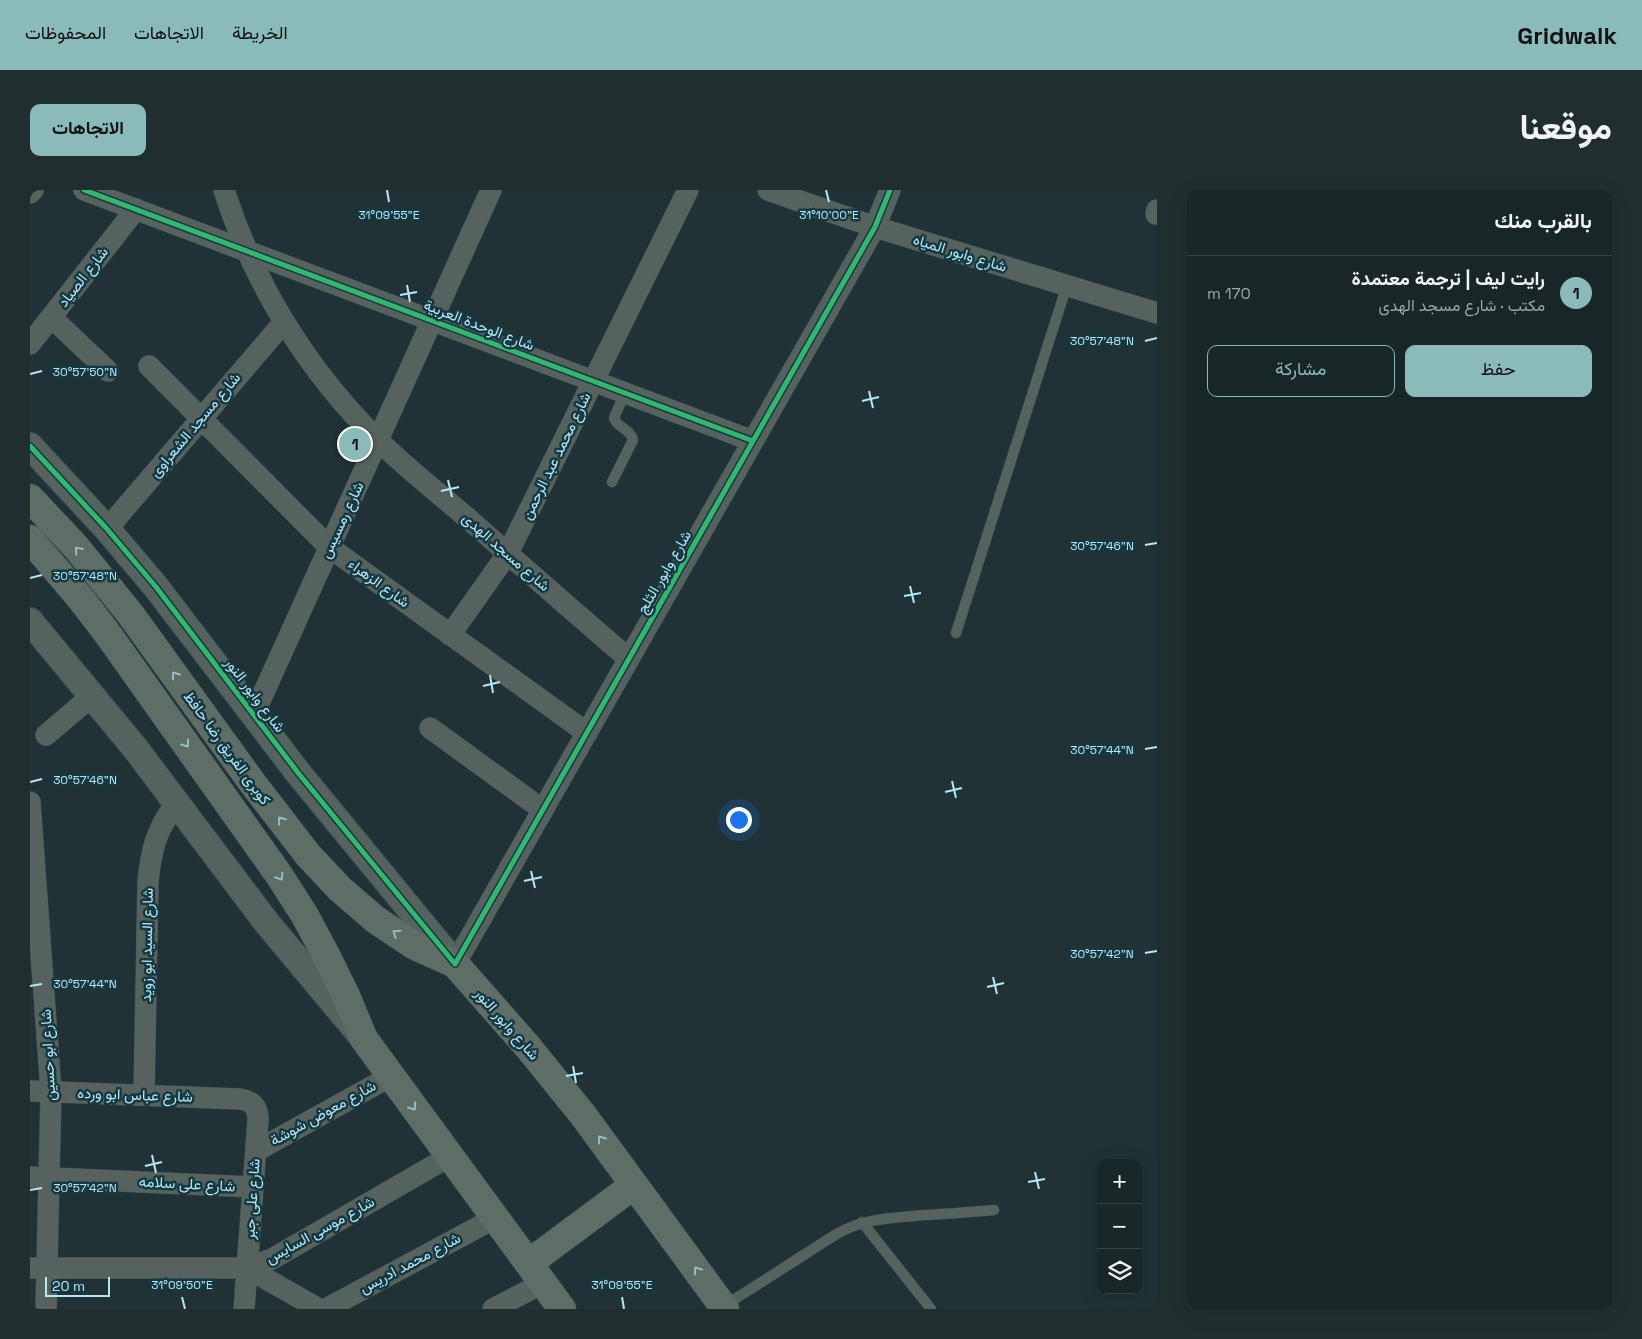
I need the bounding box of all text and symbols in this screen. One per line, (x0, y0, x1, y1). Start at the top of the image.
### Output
text: Gridwalk (1517, 20, 1617, 51)
text: المحفوظات (25, 21, 106, 44)
text: الاتجاهات (134, 21, 204, 44)
text: الخريطة (232, 21, 288, 44)
button: الاتجاهات (30, 104, 146, 156)
text: موقعنا (1519, 105, 1612, 149)
text: 31°09'55"E (359, 207, 420, 223)
text: 31°10'00"E (799, 207, 859, 223)
text: بالقرب منك (1494, 207, 1592, 234)
street label: شارع وابور المياه (910, 229, 1009, 278)
street label: شارع الصياد (53, 243, 114, 312)
text: رايت ليف | ترجمة معتمدة (1352, 266, 1545, 291)
text: 170 m (1207, 283, 1251, 304)
text: 1 (1572, 283, 1580, 304)
street label: شارع الوحدة العربية (421, 295, 537, 356)
text: مكتب · شارع مسجد الهدى (1379, 295, 1545, 316)
text: 30°57'48"N (1070, 333, 1134, 349)
button: مشاركة (1207, 345, 1395, 397)
button: حفظ (1405, 345, 1592, 397)
text: 30°57'50"N (53, 364, 117, 380)
street label: شارع مسجد الشعراوى (145, 368, 246, 482)
street label: شارع محمد عبد الرحمن (516, 389, 597, 523)
pin: 1 (339, 425, 371, 463)
street label: شارع رمسيس (315, 478, 370, 562)
street label: شارع مسجد الهدى (457, 508, 554, 597)
street label: شارع وابور الثلج (632, 527, 697, 618)
text: 30°57'46"N (1070, 538, 1134, 554)
one-way arrow (76, 547, 84, 556)
street label: شارع الزهراء (344, 554, 414, 613)
text: 30°57'48"N (53, 568, 117, 584)
street label: شارع وابور النور (219, 653, 290, 737)
one-way arrow (172, 671, 181, 681)
street label: كوبرى الفريق رضا حافظ (179, 687, 275, 809)
one-way arrow (180, 738, 189, 748)
text: 30°57'44"N (1070, 742, 1134, 758)
text: 30°57'46"N (53, 772, 117, 788)
your location (726, 807, 752, 833)
one-way arrow (278, 817, 287, 826)
one-way arrow (274, 871, 283, 880)
street label: شارع السيد ابو زويد (136, 887, 159, 1002)
one-way arrow (393, 930, 402, 940)
text: 30°57'42"N (1070, 946, 1134, 962)
text: 30°57'44"N (53, 976, 117, 992)
street label: شارع وابور النور (469, 983, 544, 1065)
street label: شارع ابو حسين (36, 1008, 61, 1101)
street label: شارع معوض شوشة (267, 1076, 380, 1151)
street label: شارع عباس ابو ورده (77, 1083, 193, 1108)
one-way arrow (408, 1101, 416, 1110)
one-way arrow (598, 1136, 606, 1145)
street label: شارع على جبر (239, 1158, 266, 1241)
map controls (1097, 1159, 1142, 1294)
button: + (1097, 1159, 1142, 1204)
street label: شارع على سلامه (138, 1171, 236, 1198)
text: 30°57'42"N (53, 1180, 117, 1196)
street label: شارع موسى السايس (262, 1192, 379, 1269)
button: − (1097, 1204, 1142, 1249)
street label: شارع محمد ادريس (356, 1228, 465, 1299)
button: layers (1097, 1249, 1142, 1294)
one-way arrow (694, 1267, 702, 1276)
scale bar (45, 1274, 110, 1297)
text: 20 m (52, 1277, 85, 1295)
text: 31°09'50"E (151, 1277, 213, 1293)
text: 31°09'55"E (592, 1277, 653, 1293)

